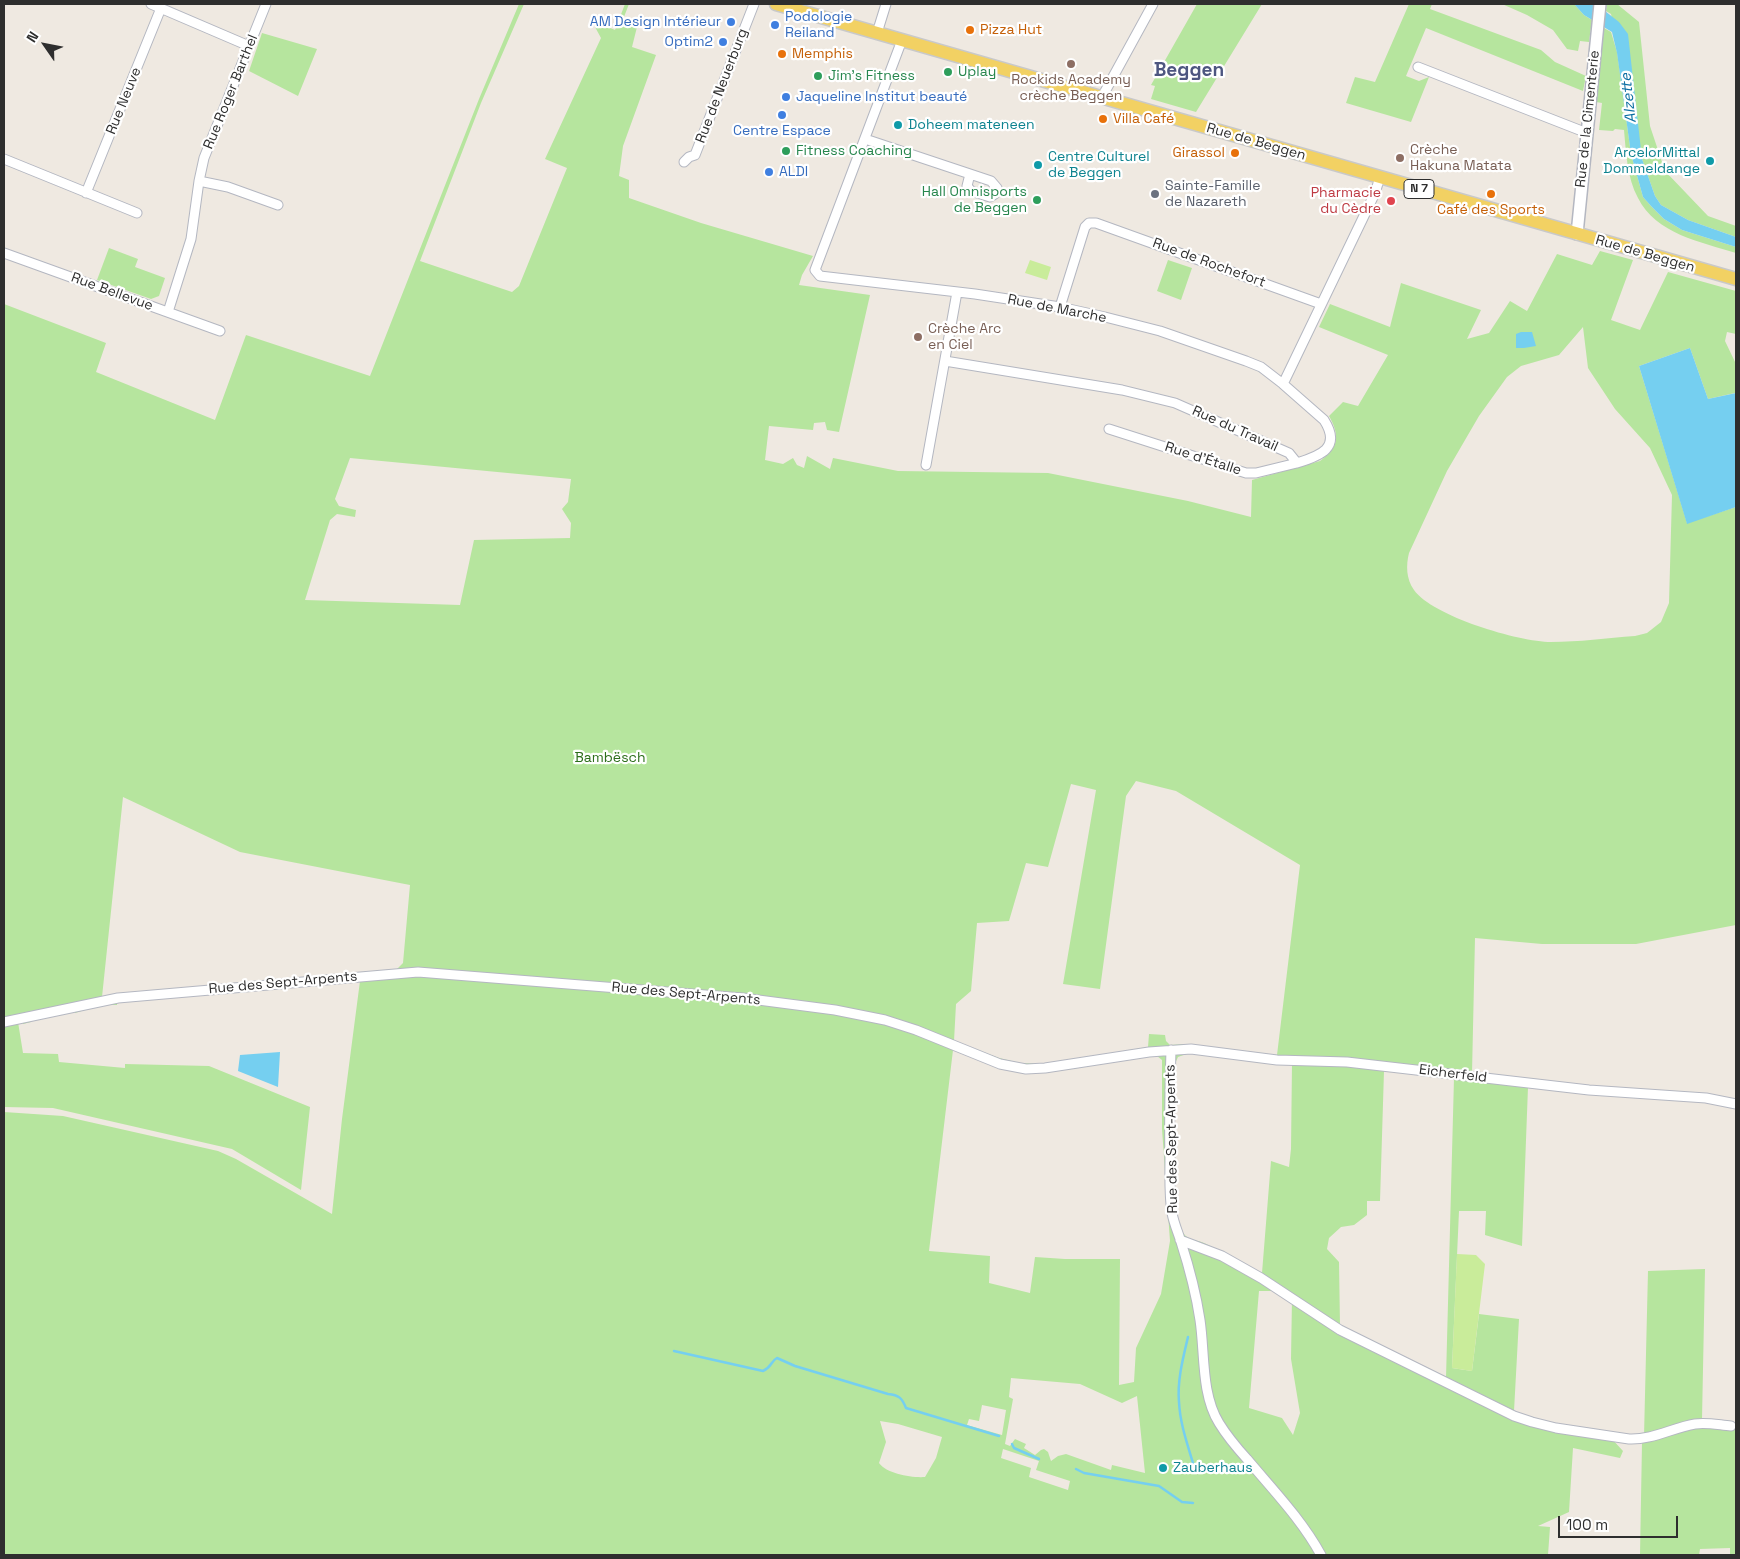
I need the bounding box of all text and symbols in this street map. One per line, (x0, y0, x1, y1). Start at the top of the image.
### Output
place label: Podologie Reiland (785, 9, 852, 41)
place label: AM Design Intérieur (590, 14, 721, 30)
marker: AM Design Intérieur (725, 16, 737, 28)
marker: Podologie Reiland (769, 19, 781, 31)
north arrow (20, 20, 70, 70)
place label: Pizza Hut (980, 22, 1042, 38)
marker: Pizza Hut (964, 24, 976, 36)
street label: Rue de Neuerburg (692, 26, 752, 146)
text: N (22, 28, 43, 46)
street label: Rue Roger Barthel (200, 32, 262, 152)
place label: Optim2 (665, 34, 713, 50)
marker: Optim2 (717, 36, 729, 48)
place label: Memphis (792, 46, 853, 62)
marker: Memphis (776, 48, 788, 60)
street label: Rue de la Cimenterie (1572, 50, 1604, 188)
marker: Rockids Academy crèche Beggen (1065, 58, 1077, 70)
district label: Beggen (1154, 60, 1224, 82)
place label: Uplay (958, 64, 996, 80)
street label: Rue Neuve (103, 65, 145, 137)
marker: Uplay (942, 66, 954, 78)
place label: Jim's Fitness (828, 68, 915, 84)
marker: Jim's Fitness (812, 70, 824, 82)
place label: Rockids Academy crèche Beggen (1011, 72, 1131, 104)
water label: Alzette (1617, 72, 1641, 124)
place label: Jaqueline Institut beauté (796, 89, 967, 105)
marker: Jaqueline Institut beauté (780, 91, 792, 103)
marker: Centre Espace (776, 109, 788, 121)
place label: Villa Café (1113, 111, 1174, 127)
marker: Villa Café (1097, 113, 1109, 125)
place label: Doheem mateneen (908, 117, 1035, 133)
marker: Doheem mateneen (892, 119, 904, 131)
street label: Rue de Beggen (1204, 120, 1308, 164)
place label: Centre Espace (733, 123, 831, 139)
place label: Crèche Hakuna Matata (1410, 142, 1512, 174)
place label: Fitness Coaching (796, 143, 912, 159)
marker: Fitness Coaching (780, 145, 792, 157)
place label: Girassol (1172, 145, 1225, 161)
place label: ArcelorMittal Dommeldange (1603, 145, 1700, 178)
marker: Girassol (1229, 147, 1241, 159)
place label: Centre Culturel de Beggen (1048, 149, 1150, 182)
marker: Crèche Hakuna Matata (1394, 152, 1406, 164)
marker: ArcelorMittal Dommeldange (1704, 155, 1716, 167)
marker: Centre Culturel de Beggen (1032, 159, 1044, 171)
place label: ALDI (779, 164, 808, 180)
marker: ALDI (763, 166, 775, 178)
place label: Sainte-Famille de Nazareth (1165, 178, 1260, 210)
road number: N 7 (1404, 180, 1434, 198)
place label: Hall Omnisports de Beggen (922, 184, 1027, 216)
place label: Pharmacie du Cèdre (1311, 185, 1381, 218)
marker: Sainte-Famille de Nazareth (1149, 188, 1161, 200)
marker: Café des Sports (1485, 188, 1497, 200)
marker: Hall Omnisports de Beggen (1031, 194, 1043, 206)
marker: Pharmacie du Cèdre (1385, 195, 1397, 207)
place label: Café des Sports (1437, 202, 1545, 218)
street label: Rue de Beggen (1593, 232, 1697, 276)
street label: Rue de Rochefort (1150, 235, 1268, 291)
street label: Rue Bellevue (69, 269, 155, 315)
street label: Rue de Marche (1006, 291, 1108, 327)
place label: Crèche Arc en Ciel (928, 321, 1001, 354)
marker: Crèche Arc en Ciel (912, 331, 924, 343)
street label: Rue du Travail (1189, 402, 1281, 456)
street label: Rue d'Étalle (1163, 439, 1243, 479)
park label: Bambësch (575, 750, 645, 766)
street label: Rue des Sept-Arpents (208, 968, 358, 998)
street label: Rue des Sept-Arpents (611, 979, 761, 1009)
street label: Eicherfeld (1418, 1061, 1488, 1087)
street label: Rue des Sept-Arpents (1162, 1064, 1182, 1214)
place label: Zauberhaus (1173, 1460, 1253, 1476)
marker: Zauberhaus (1157, 1462, 1169, 1474)
scale bar (1560, 1506, 1680, 1538)
text: 100 m (1566, 1515, 1608, 1534)

